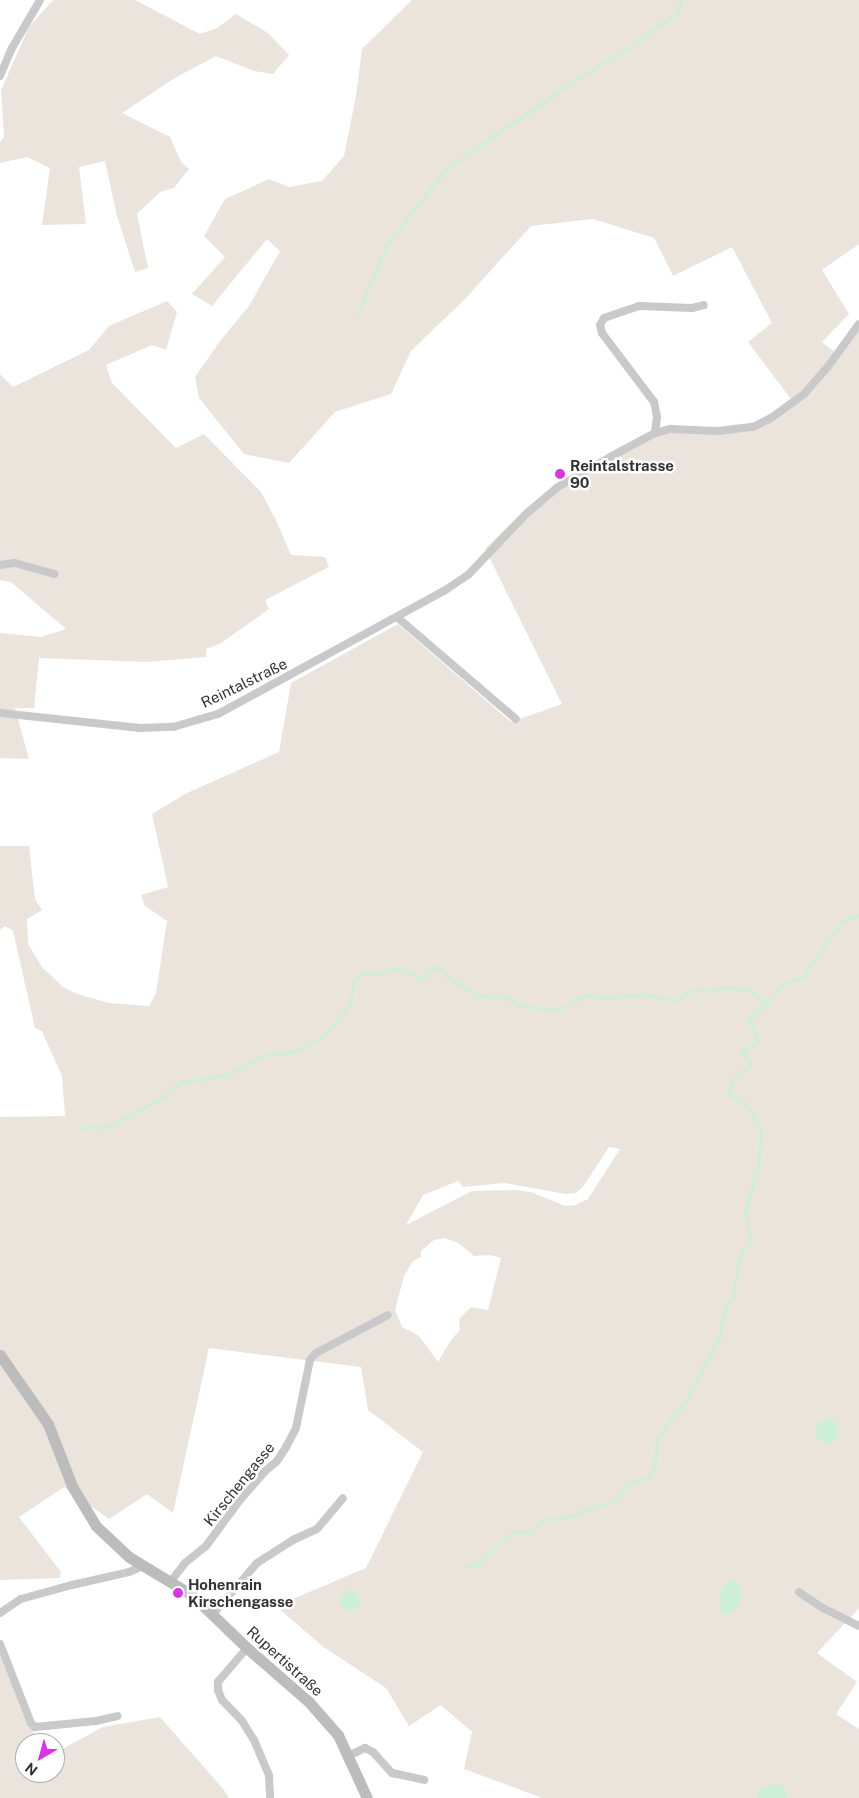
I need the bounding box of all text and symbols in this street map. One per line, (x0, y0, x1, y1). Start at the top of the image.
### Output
place label: Reintalstrasse 90 (570, 456, 674, 491)
marker: Reintalstrasse 90 (554, 468, 566, 480)
street label: Reintalstraße (198, 654, 290, 712)
street label: Kirschengasse (200, 1439, 278, 1529)
place label: Hohenrain Kirschengasse (188, 1575, 293, 1610)
marker: Hohenrain Kirschengasse (172, 1587, 184, 1599)
street label: Rupertistraße (243, 1622, 327, 1700)
north arrow (15, 1733, 65, 1783)
text: N (22, 1759, 41, 1779)

